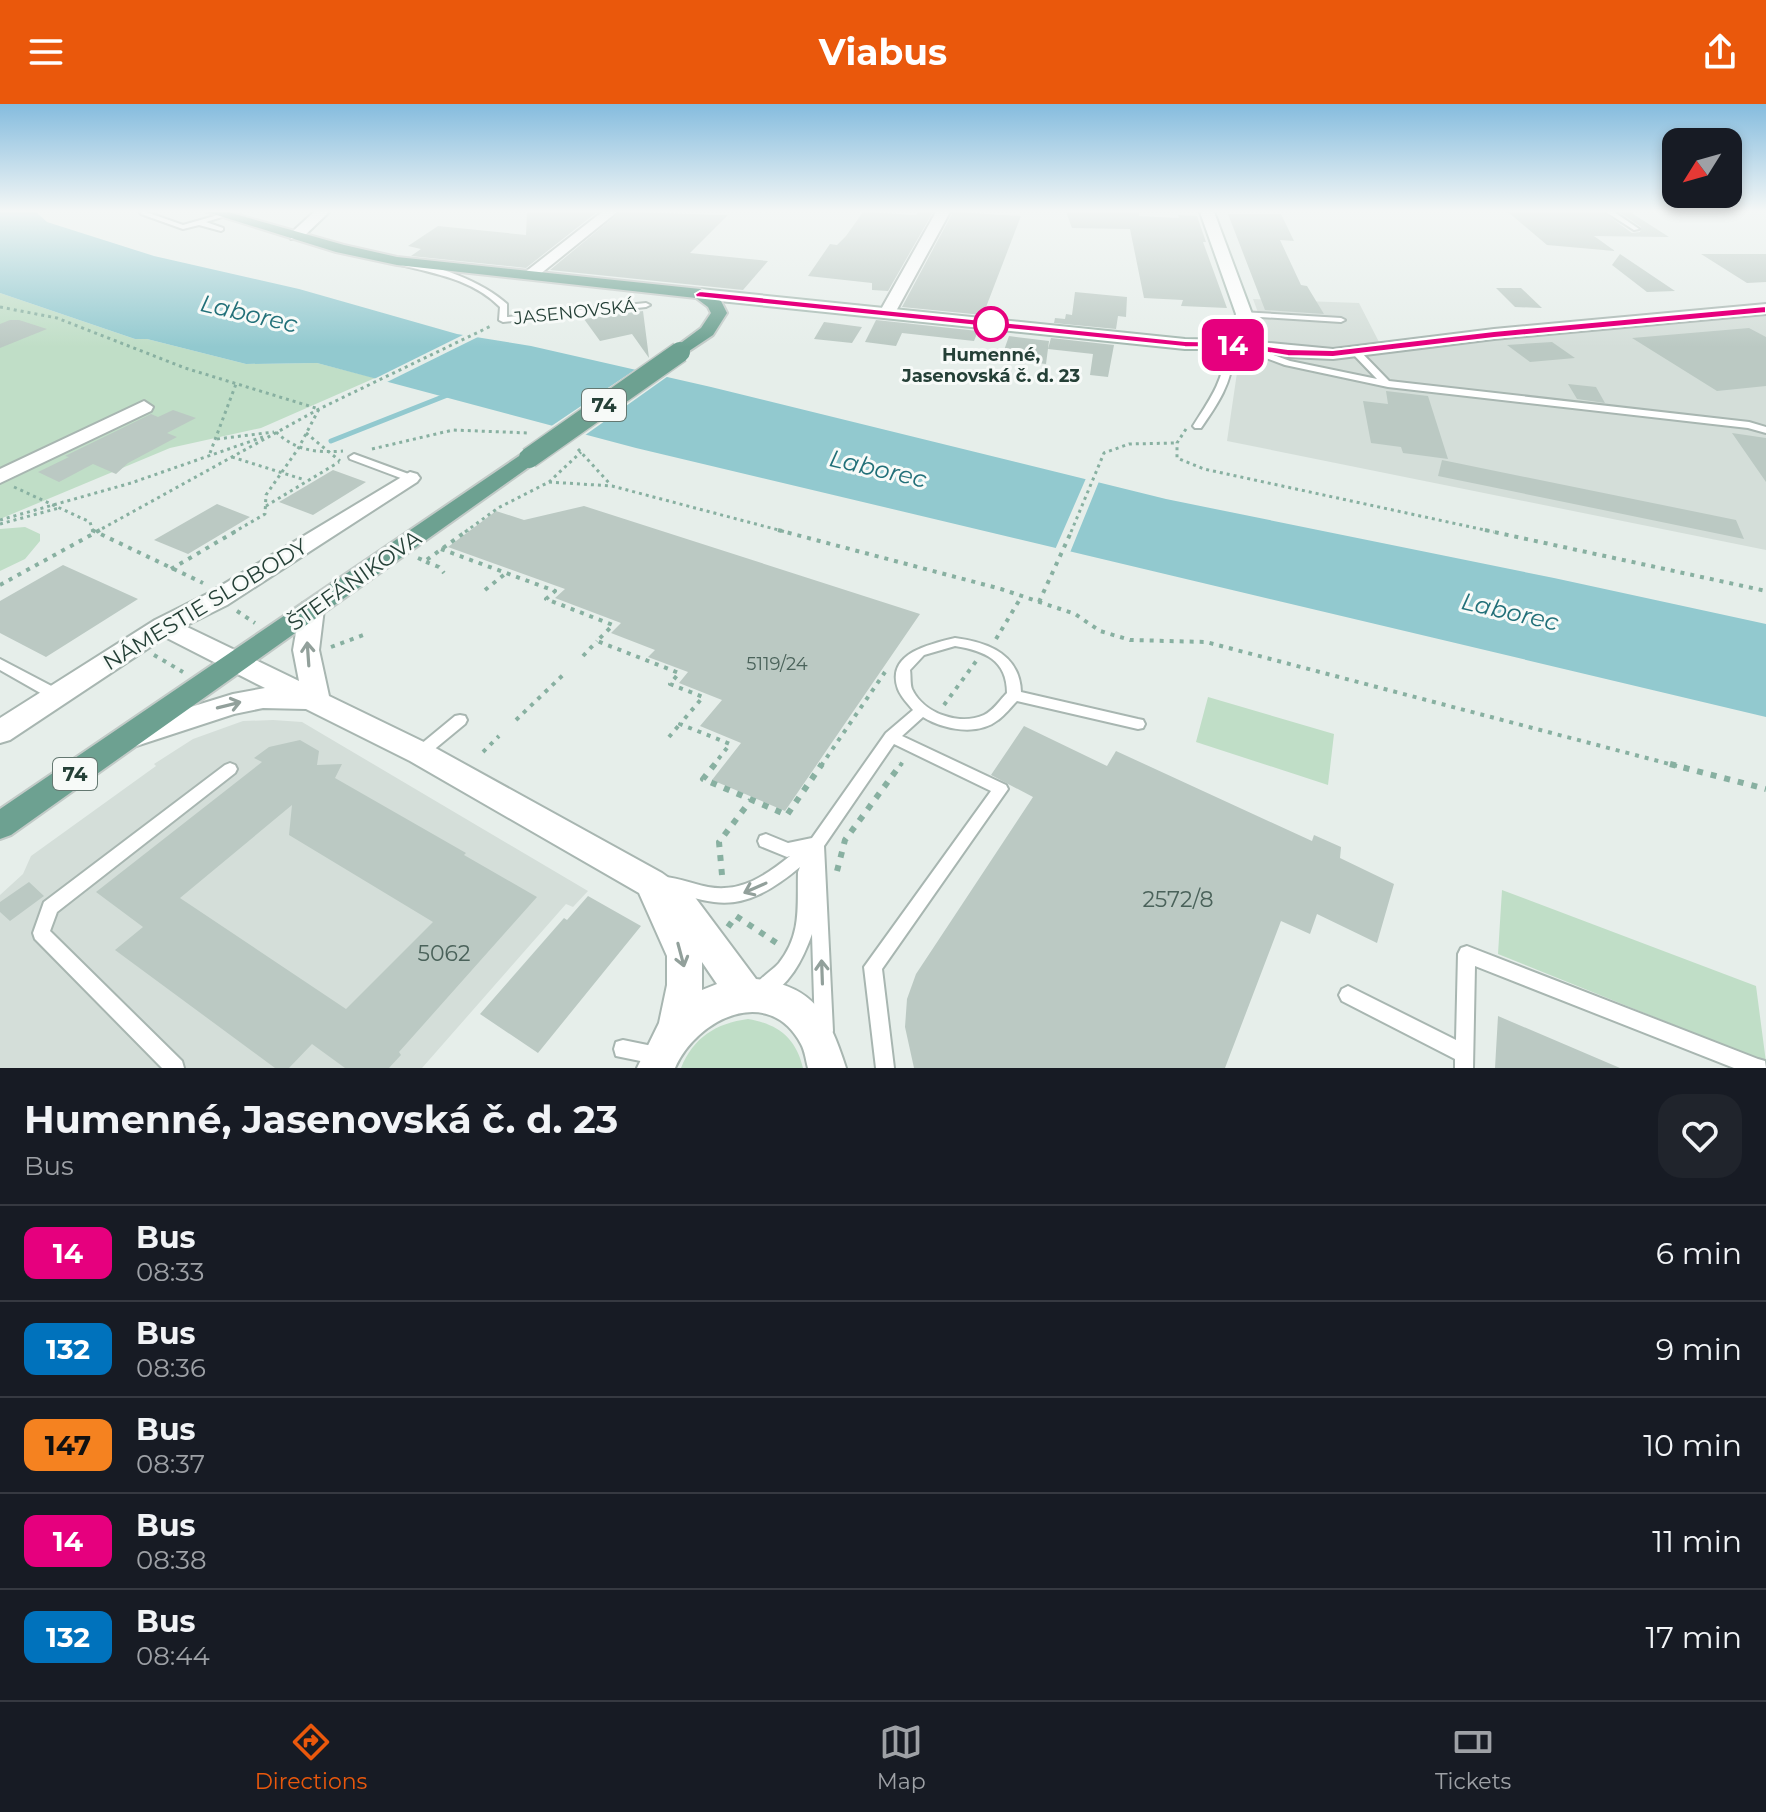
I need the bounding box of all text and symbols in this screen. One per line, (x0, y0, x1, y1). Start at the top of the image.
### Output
icon: menu (24, 30, 68, 74)
text: Viabus (819, 30, 947, 74)
icon: share (1698, 30, 1742, 74)
north arrow (1662, 128, 1742, 208)
map controls (1662, 128, 1742, 208)
water label: Laborec (198, 288, 301, 339)
street label: JASENOVSKÁ (512, 295, 637, 329)
marker: Humenné, Jasenovská č. d. 23 (974, 307, 1008, 341)
line badge: 14 (1197, 319, 1269, 371)
text: 14 (1218, 328, 1248, 362)
place label: Humenné, Jasenovská č. d. 23 (901, 344, 1080, 387)
road number: 74 (582, 389, 626, 421)
water label: Laborec (827, 443, 930, 494)
street label: ŠTEFÁNIKOVA (282, 524, 427, 637)
street label: NÁMESTIE SLOBODY (98, 533, 312, 676)
water label: Laborec (1459, 586, 1562, 637)
one-way arrow (301, 642, 316, 668)
house number: 5119/24 (746, 653, 808, 675)
one-way arrow (216, 697, 242, 712)
road number: 74 (53, 758, 97, 790)
one-way arrow (744, 881, 768, 896)
house number: 2572/8 (1142, 886, 1214, 913)
house number: 5062 (418, 940, 470, 967)
one-way arrow (674, 941, 689, 967)
one-way arrow (814, 959, 830, 986)
button: heart (1658, 1094, 1742, 1178)
text: Humenné, Jasenovská č. d. 23 (24, 1096, 618, 1143)
text: Bus (24, 1150, 74, 1182)
text: Bus (136, 1219, 196, 1256)
text: 6 min (1656, 1235, 1742, 1272)
text: 14 (53, 1236, 83, 1270)
text: 08:33 (136, 1256, 205, 1288)
text: Bus (136, 1315, 196, 1352)
text: 9 min (1656, 1331, 1742, 1368)
text: 132 (46, 1332, 90, 1366)
text: 08:36 (136, 1352, 206, 1384)
text: Bus (136, 1411, 196, 1448)
text: 10 min (1643, 1427, 1742, 1464)
text: 147 (45, 1428, 91, 1462)
text: 08:37 (136, 1448, 205, 1480)
text: Bus (136, 1507, 196, 1544)
text: 11 min (1652, 1523, 1742, 1560)
text: 14 (53, 1524, 83, 1558)
text: 08:38 (136, 1544, 207, 1576)
text: Bus (136, 1603, 196, 1640)
text: 17 min (1645, 1619, 1742, 1656)
text: 132 (46, 1620, 90, 1654)
text: 08:44 (136, 1640, 210, 1672)
tab: Directions (255, 1720, 367, 1795)
tab: Map (877, 1720, 926, 1795)
tab: Tickets (1435, 1720, 1511, 1795)

